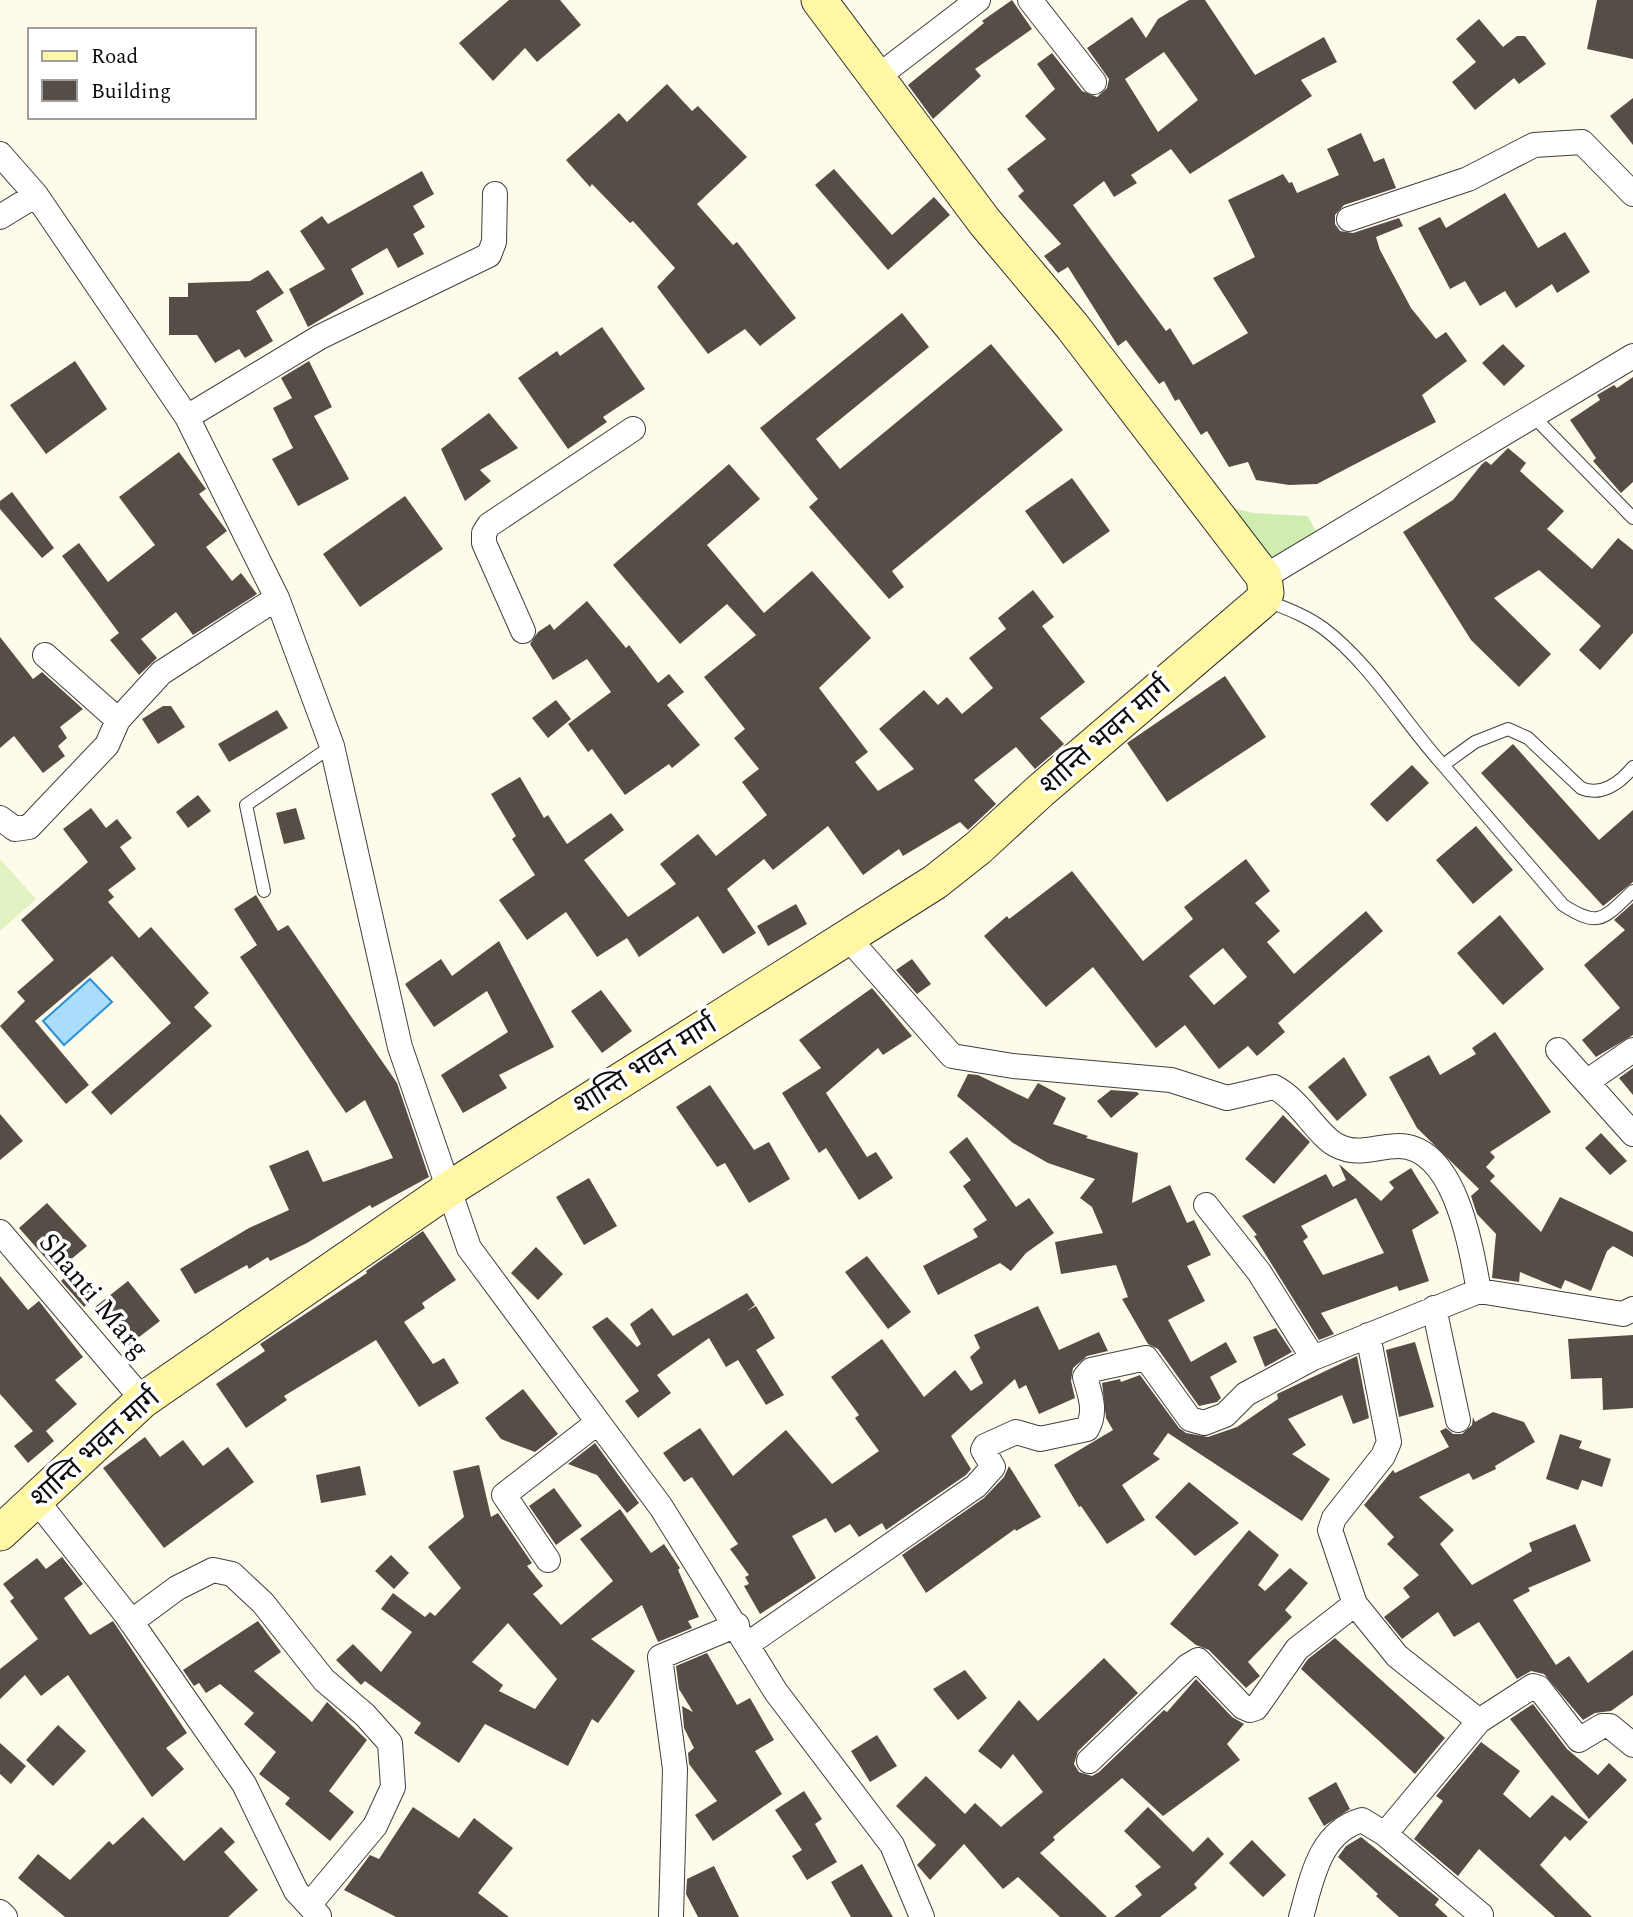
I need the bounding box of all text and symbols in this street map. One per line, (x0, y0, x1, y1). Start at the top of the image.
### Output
legend (28, 28, 256, 119)
text: Road (91, 41, 138, 73)
text: Building (91, 76, 171, 108)
street label: शान्ति भवन मार्ग (1030, 666, 1181, 806)
street label: शान्ति भवन मार्ग (565, 1003, 726, 1126)
street label: Shanti Marg (28, 1223, 160, 1369)
street label: शान्ति भवन मार्ग (20, 1377, 171, 1518)

